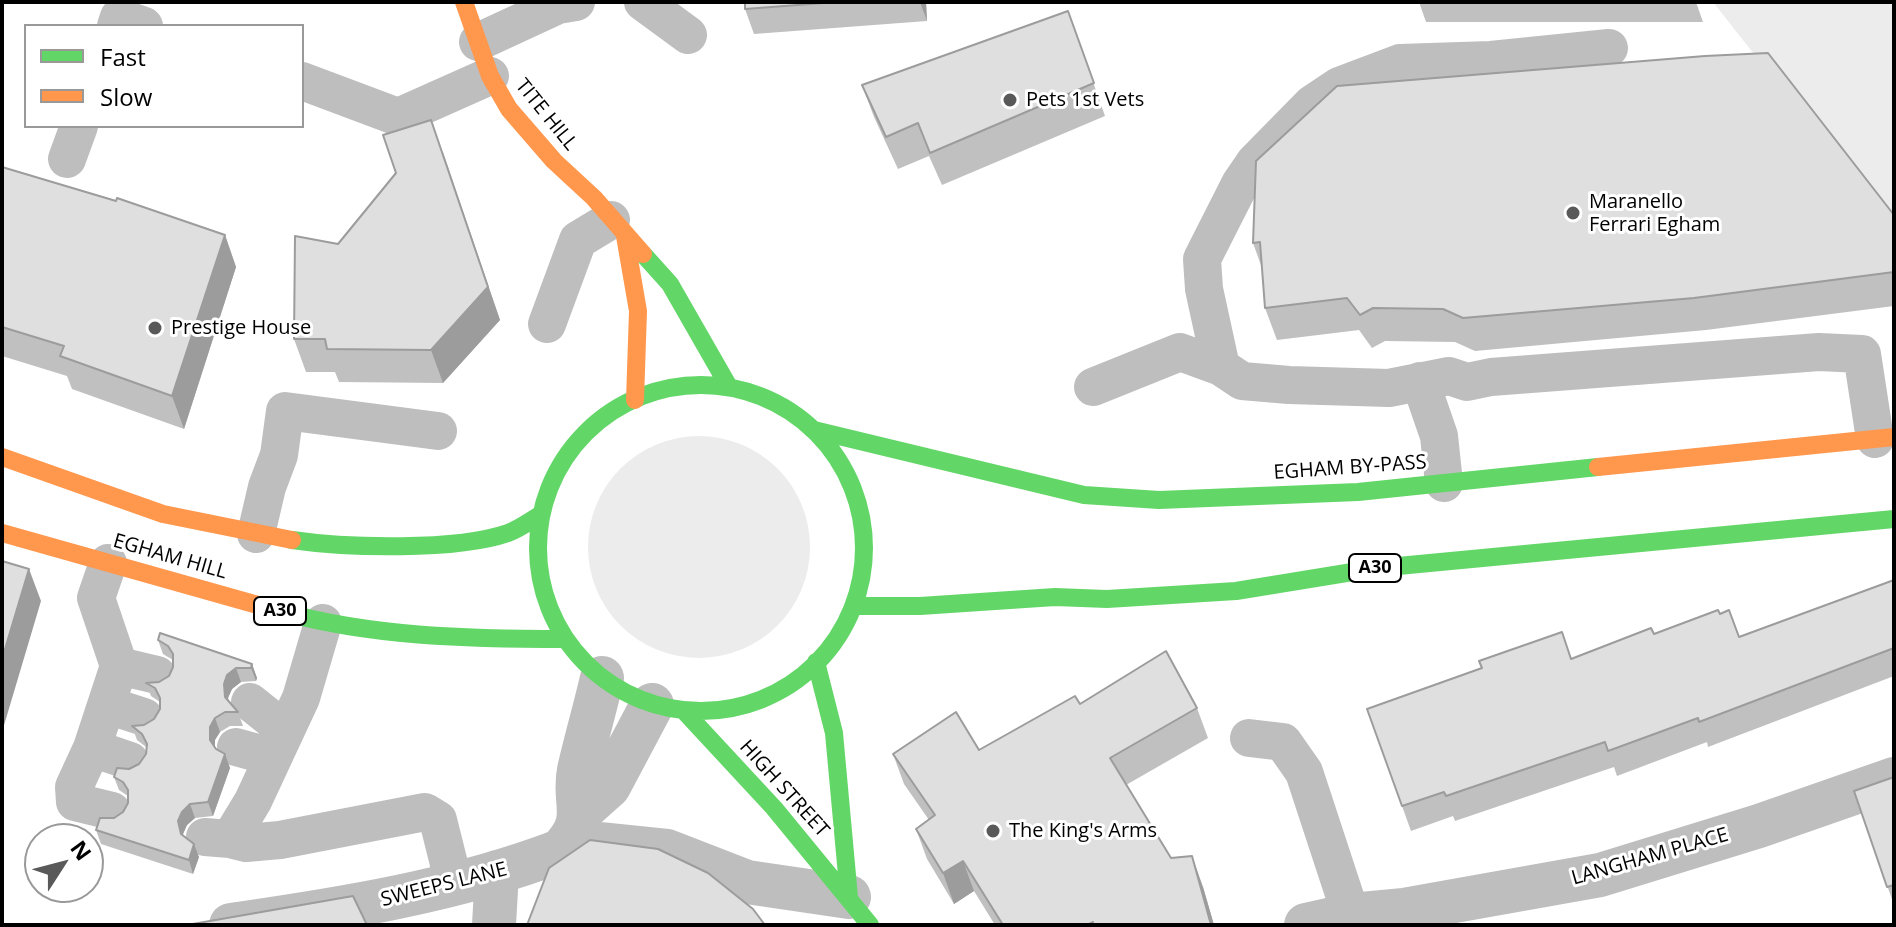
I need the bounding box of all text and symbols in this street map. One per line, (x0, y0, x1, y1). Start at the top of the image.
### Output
legend (24, 24, 304, 128)
text: Fast (100, 40, 146, 73)
street label: TITE HILL (510, 74, 582, 156)
text: Slow (100, 80, 152, 113)
place label: Pets 1st Vets (1026, 88, 1144, 112)
marker: Pets 1st Vets (1001, 91, 1019, 109)
place label: Maranello Ferrari Egham (1589, 190, 1720, 237)
marker: Maranello Ferrari Egham (1564, 204, 1582, 222)
place label: Prestige House (171, 316, 311, 340)
marker: Prestige House (146, 319, 164, 337)
street label: EGHAM BY-PASS (1273, 451, 1427, 485)
street label: EGHAM HILL (110, 529, 230, 585)
road number: A30 (1349, 554, 1401, 582)
road number: A30 (254, 597, 306, 625)
street label: HIGH STREET (734, 735, 834, 843)
place label: The King's Arms (1009, 819, 1157, 843)
marker: The King's Arms (984, 822, 1002, 840)
north arrow (24, 823, 104, 903)
street label: LANGHAM PLACE (1569, 823, 1731, 891)
text: N (64, 834, 99, 866)
street label: SWEEPS LANE (378, 858, 510, 912)

